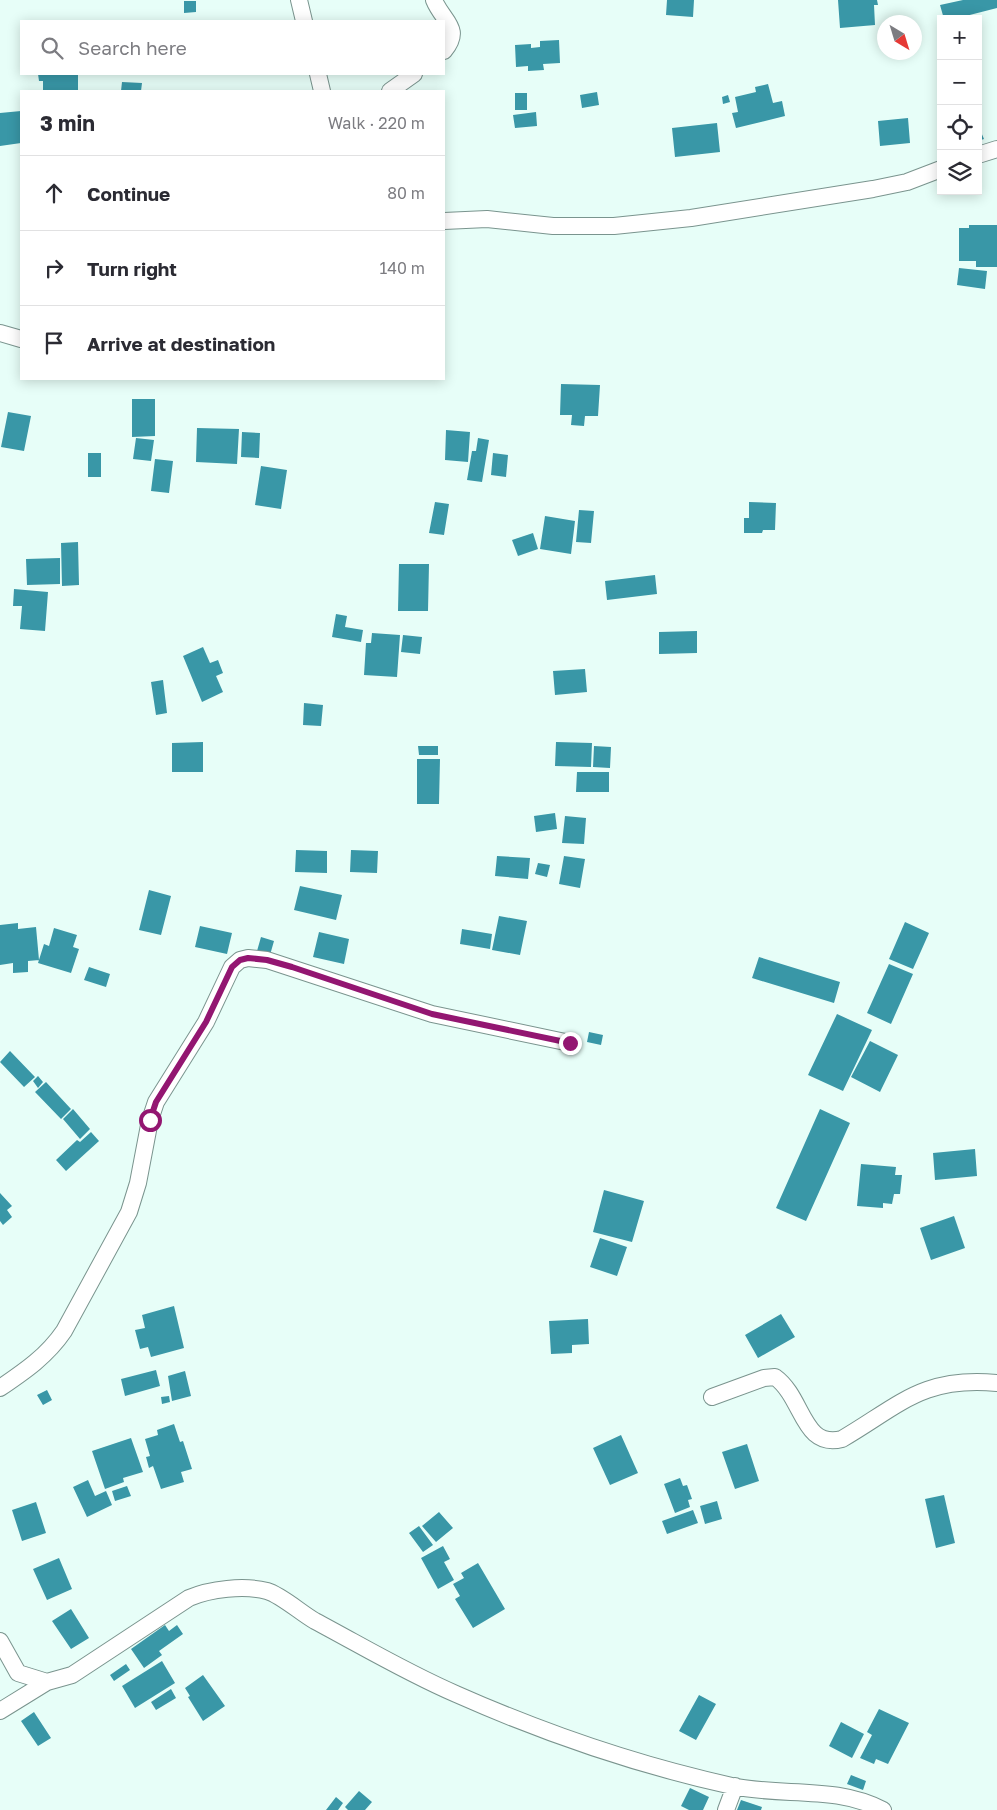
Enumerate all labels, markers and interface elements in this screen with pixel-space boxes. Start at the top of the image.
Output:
north arrow [877,15,922,60]
map controls [937,15,982,195]
button: + [937,15,982,60]
search box [20,20,445,75]
icon: search [38,34,66,62]
text: Search here [78,36,187,59]
button: − [937,60,982,105]
button: locate [937,105,982,150]
text: 3 min [40,110,95,136]
text: Walk · 220 m [328,113,425,133]
button: layers [937,150,982,195]
icon: ahead [40,179,68,207]
text: Continue [87,182,170,205]
text: 80 m [387,183,425,203]
icon: right [40,254,68,282]
text: Turn right [87,257,177,280]
text: 140 m [379,258,425,278]
icon: arrive [40,329,68,357]
text: Arrive at destination [87,332,275,355]
route end [559,1032,582,1055]
route start [139,1109,162,1132]

